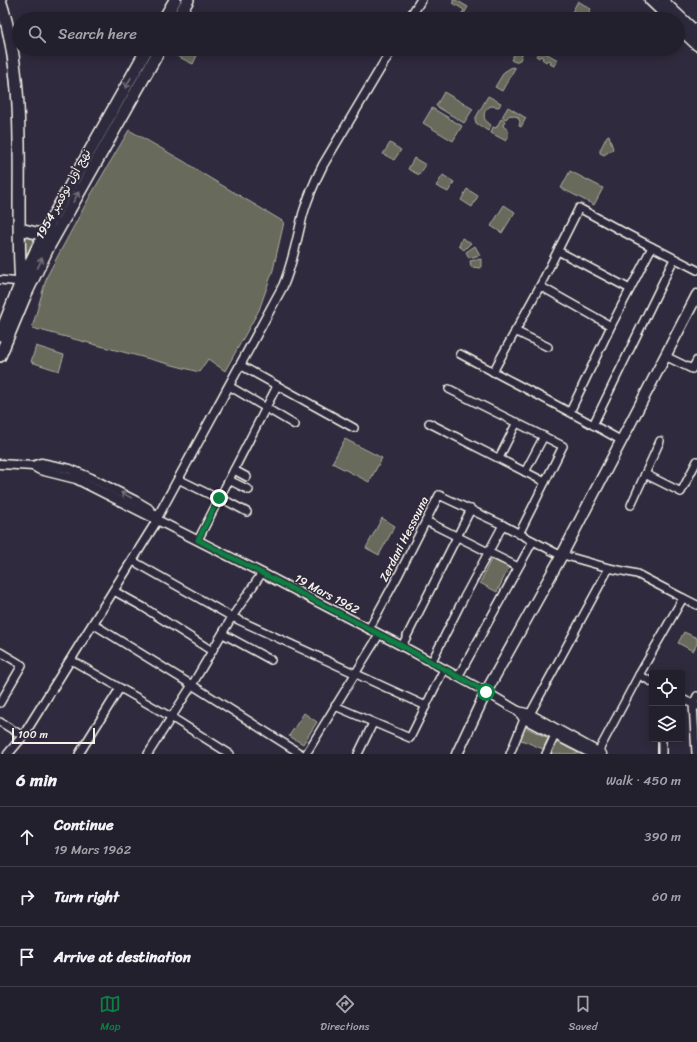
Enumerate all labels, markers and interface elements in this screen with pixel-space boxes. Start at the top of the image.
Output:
search box [12,12,685,56]
text: Search here [58,21,137,47]
icon: search [26,23,48,45]
one-way arrow [124,77,132,89]
street label: نهج أول نوفمبر 1954 [29,145,97,243]
one-way arrow [72,192,80,204]
one-way arrow [37,258,44,270]
route end [210,489,228,507]
one-way arrow [120,491,132,499]
street label: Zerdani Hessouna [373,492,435,586]
street label: 19 Mars 1962 [290,568,364,620]
map controls [649,670,685,742]
button: locate [649,670,685,706]
route start [477,683,495,701]
button: layers [649,706,685,742]
text: 100 m [18,725,48,744]
scale bar [12,726,95,745]
text: 6 min [16,765,57,795]
text: Walk · 450 m [606,769,681,792]
text: Continue [54,812,114,838]
text: 390 m [644,825,681,848]
icon: ahead [16,826,38,848]
text: 19 Mars 1962 [54,838,131,861]
text: Turn right [54,884,119,910]
text: 60 m [652,885,681,908]
icon: right [16,886,38,908]
text: Arrive at destination [54,944,191,970]
icon: arrive [16,946,38,968]
tab: Map [99,993,121,1036]
tab: Directions [320,993,370,1036]
tab: Saved [569,993,598,1036]

